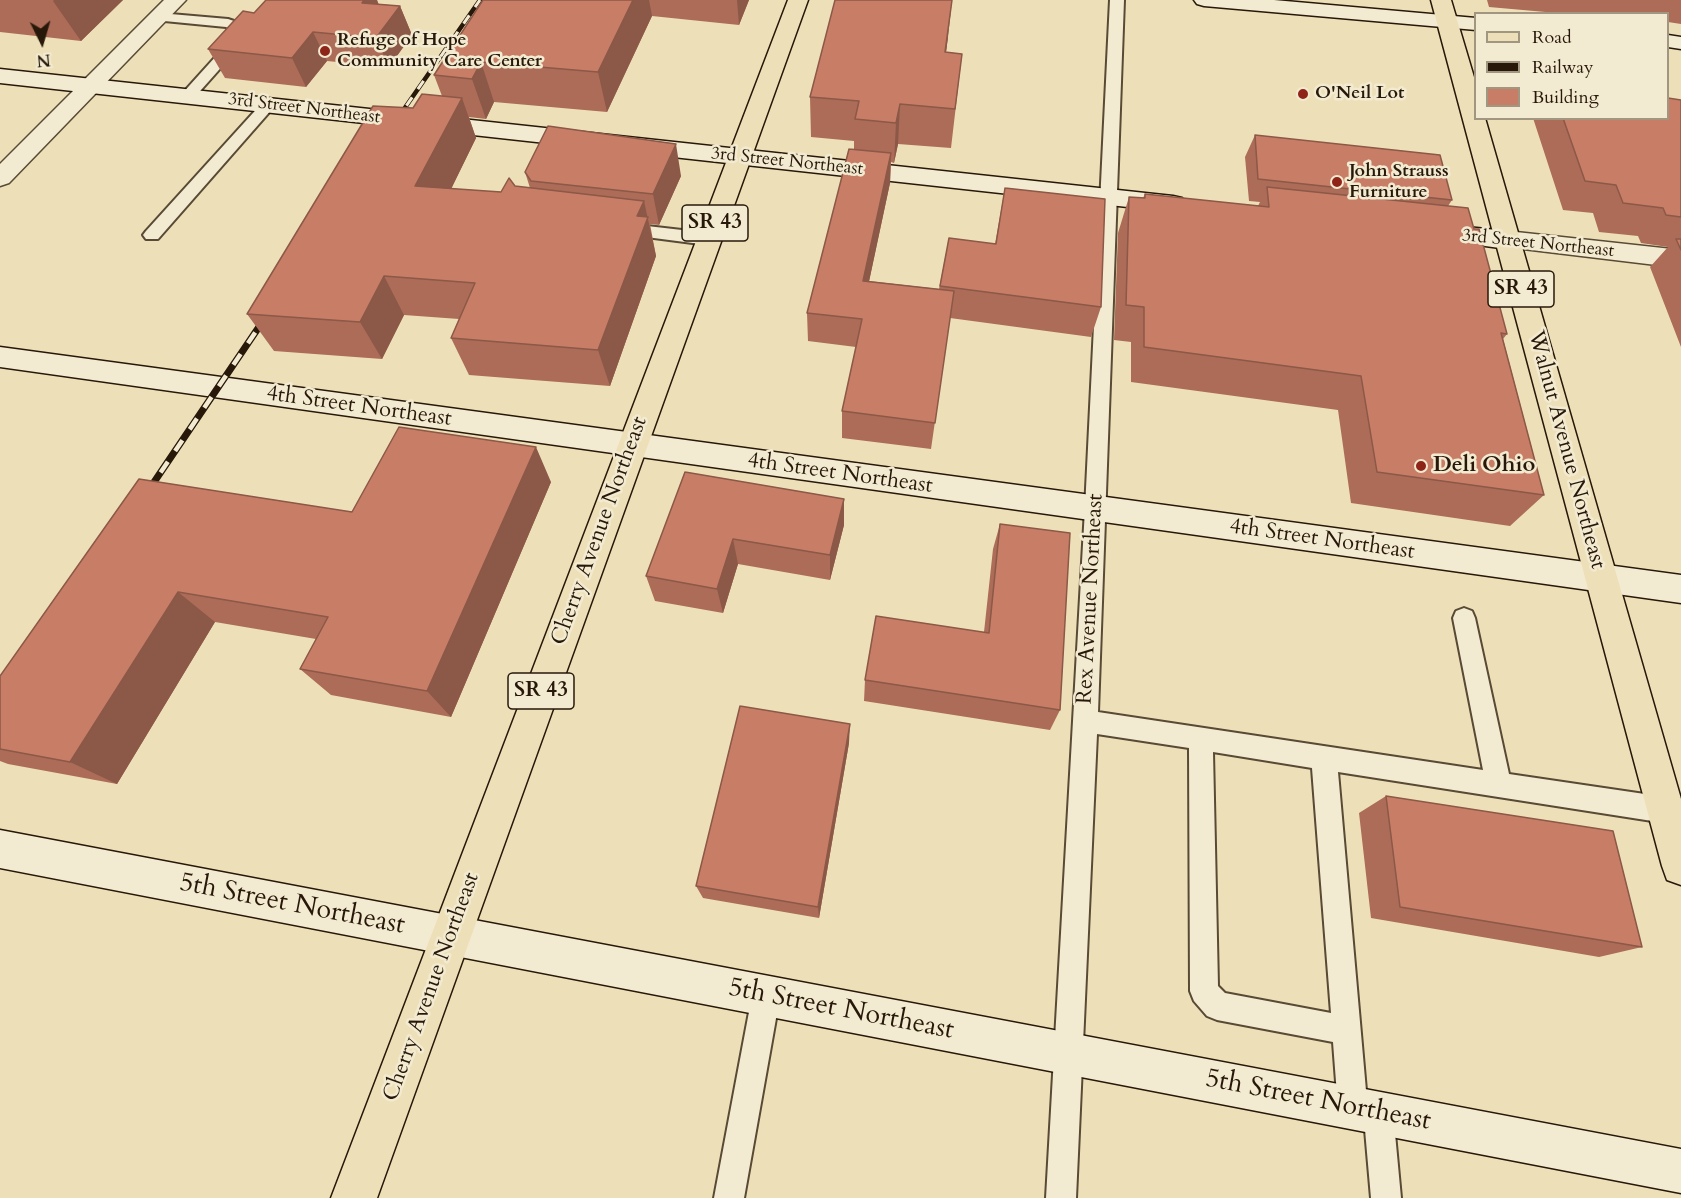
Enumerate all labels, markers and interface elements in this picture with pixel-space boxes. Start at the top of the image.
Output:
north arrow [12,12,72,72]
legend [1474,12,1669,120]
text: Road [1532,25,1572,50]
place label: Refuge of Hope Community Care Center [337,30,542,72]
marker: Refuge of Hope Community Care Center [318,44,332,58]
text: N [36,48,51,71]
text: Railway [1532,55,1594,80]
place label: O'Neil Lot [1315,83,1404,105]
text: Building [1532,85,1599,110]
marker: O'Neil Lot [1296,87,1310,101]
street label: 3rd Street Northeast [227,89,381,129]
street label: 3rd Street Northeast [710,143,864,181]
place label: John Strauss Furniture [1349,161,1449,204]
marker: John Strauss Furniture [1330,175,1344,189]
road number: SR 43 [682,205,748,241]
street label: 3rd Street Northeast [1461,225,1615,263]
road number: SR 43 [1488,271,1554,307]
street label: Walnut Avenue Northeast [1521,328,1611,572]
street label: 4th Street Northeast [265,381,453,433]
street label: Cherry Avenue Northeast [546,413,654,649]
street label: 4th Street Northeast [746,448,934,500]
place label: Deli Ohio [1433,453,1535,479]
marker: Deli Ohio [1414,459,1428,473]
street label: Rex Avenue Northeast [1072,493,1110,705]
street label: 4th Street Northeast [1228,514,1416,566]
road number: SR 43 [508,673,574,709]
street label: 5th Street Northeast [177,867,407,943]
street label: Cherry Avenue Northeast [378,869,486,1105]
street label: 5th Street Northeast [726,972,956,1048]
street label: 5th Street Northeast [1203,1063,1433,1139]

